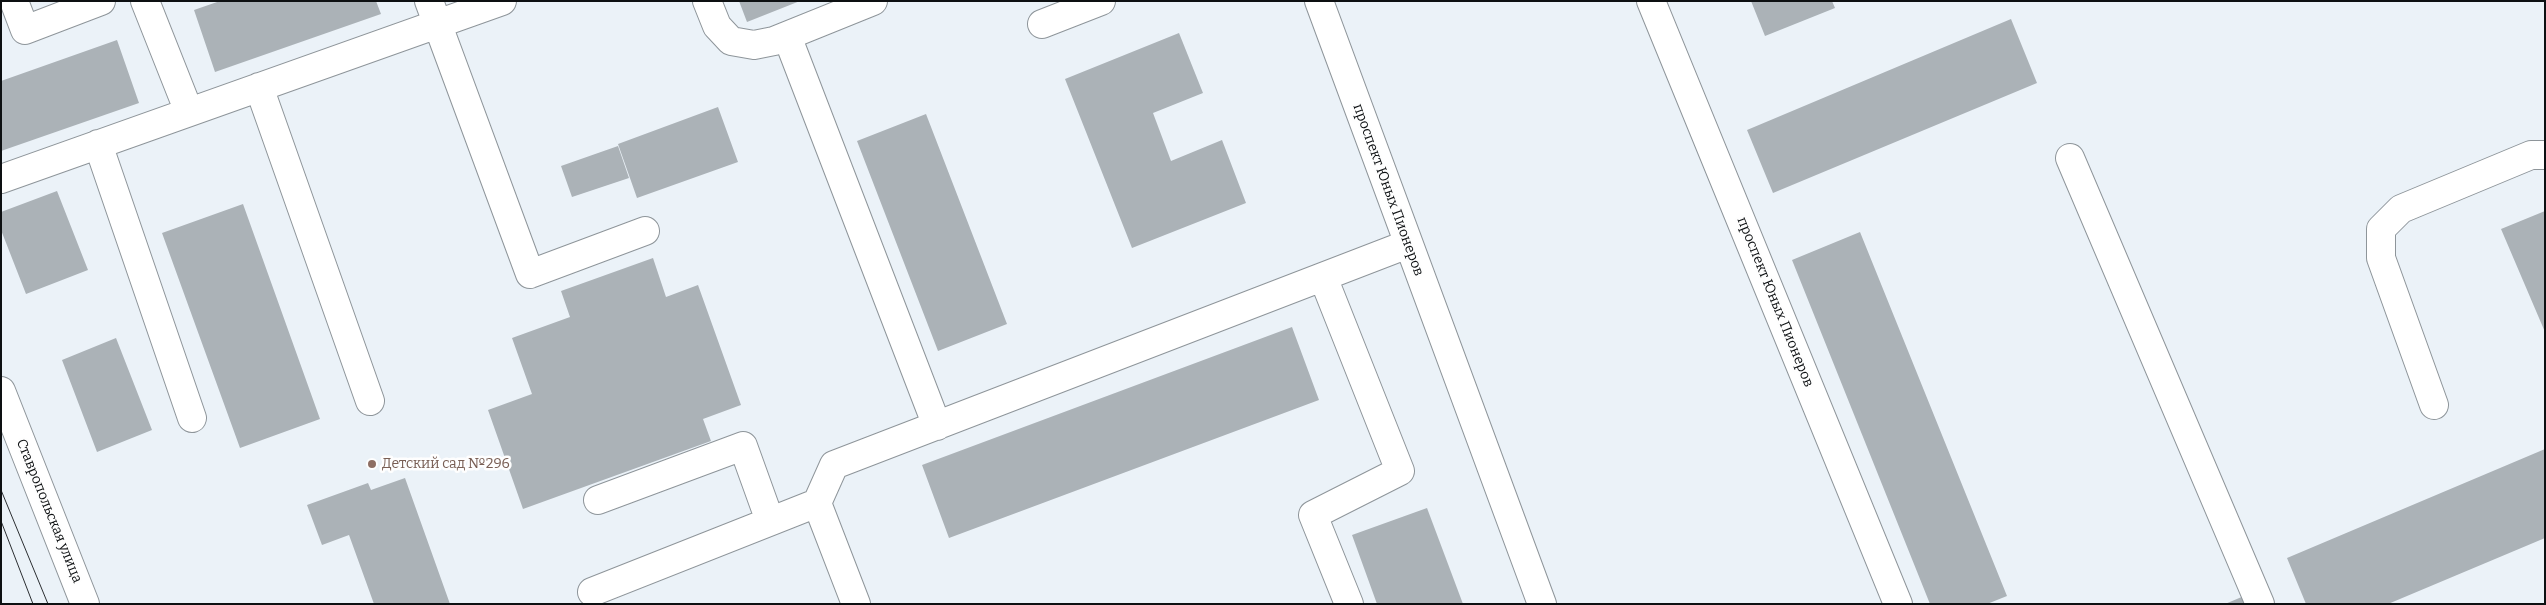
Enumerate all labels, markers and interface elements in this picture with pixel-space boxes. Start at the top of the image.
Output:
street label: проспект Юных Пионеров [1349,102,1427,278]
street label: проспект Юных Пионеров [1733,215,1817,389]
street label: Ставропольская улица [12,437,86,585]
place label: Детский сад №296 [382,456,510,472]
marker: Детский сад №296 [366,458,378,470]

